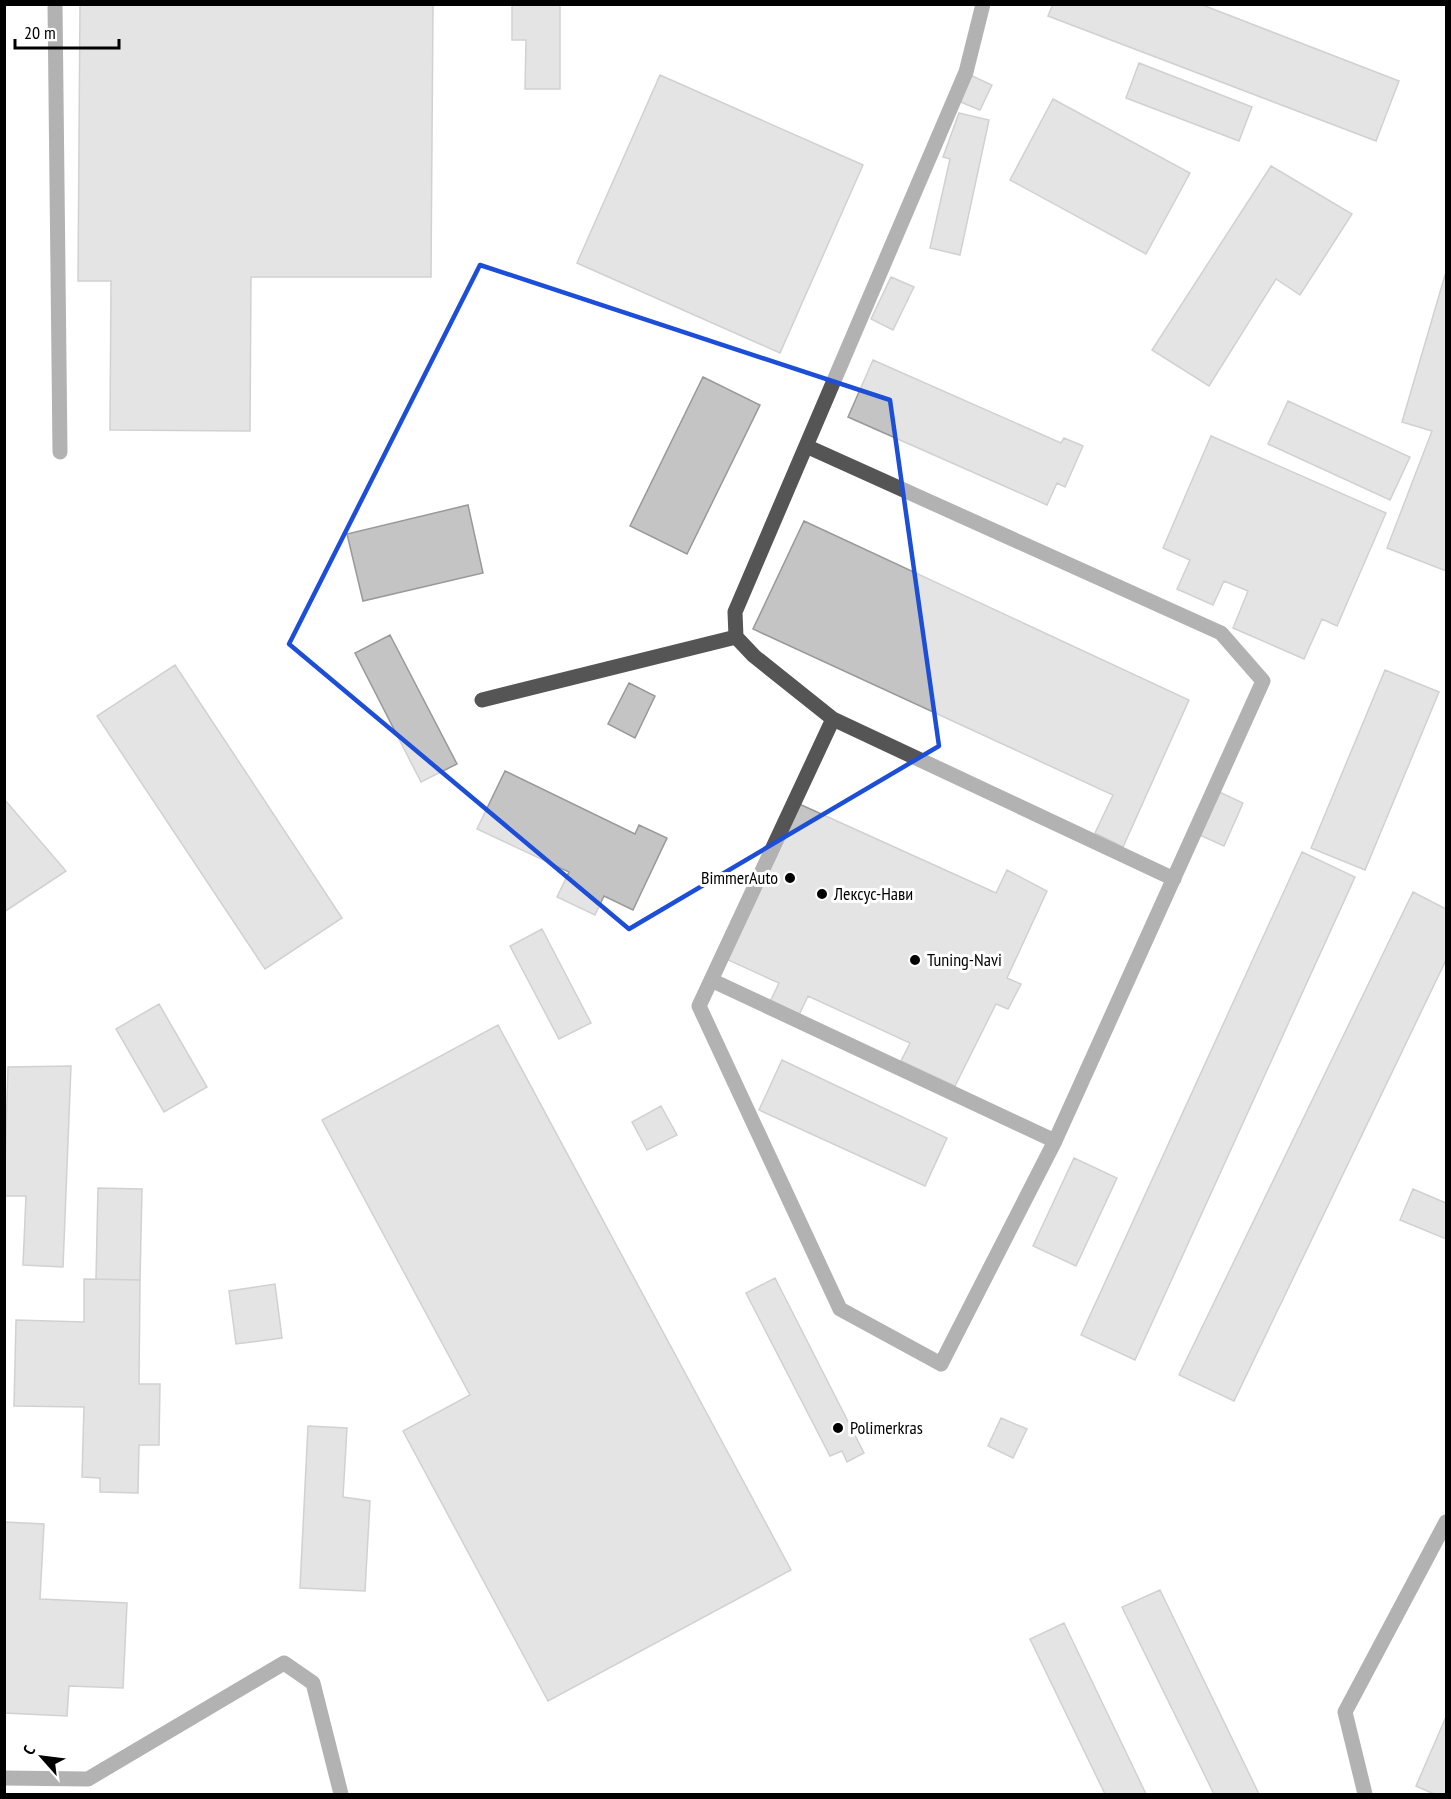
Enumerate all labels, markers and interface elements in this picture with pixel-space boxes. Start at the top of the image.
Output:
scale bar [15,12,118,50]
text: 20 m [24,21,56,44]
place label: BimmerAuto [701,866,778,889]
marker: BimmerAuto [783,871,797,885]
place label: Лексус-Нави [833,882,913,905]
marker: Лексус-Нави [815,887,829,901]
place label: Tuning-Navi [927,948,1002,971]
marker: Tuning-Navi [908,953,922,967]
place label: Polimerkras [850,1416,923,1439]
marker: Polimerkras [831,1421,845,1435]
north arrow [12,1727,72,1787]
text: С [18,1741,40,1758]

